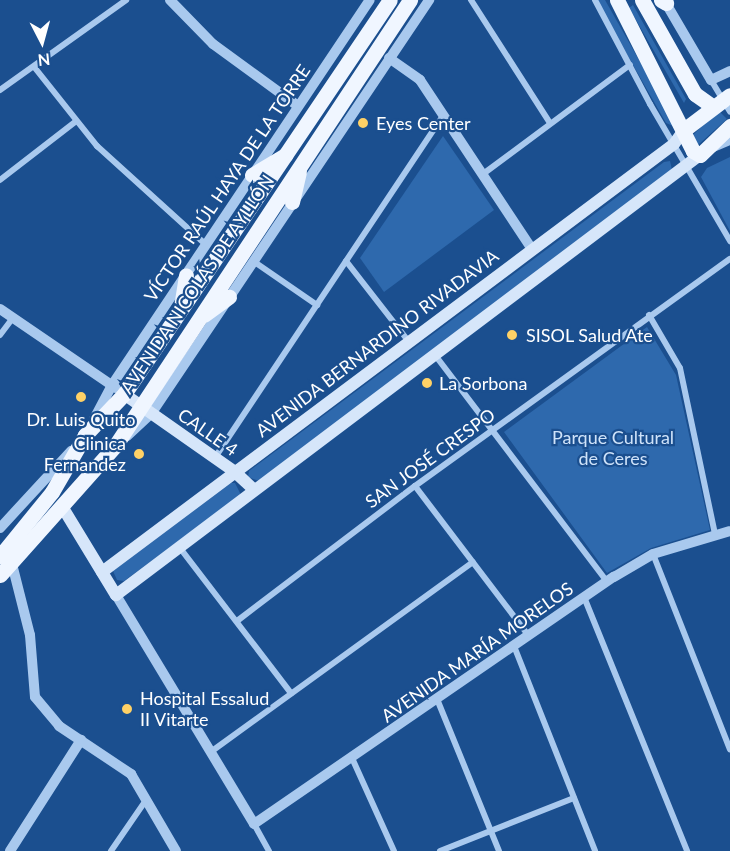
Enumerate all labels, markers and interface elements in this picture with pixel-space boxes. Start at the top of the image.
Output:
north arrow [12,12,72,72]
text: N [37,50,51,70]
street label: VÍCTOR RAÚL HAYA DE LA TORRE [139,59,315,307]
place label: Eyes Center [376,112,471,134]
marker: Eyes Center [354,114,372,132]
street label: AVENIDA NICOLÁS DE AYLLÓN [115,170,279,398]
street label: AVENIDA BERNARDINO RIVADAVIA [251,245,503,441]
place label: SISOL Salud Ate [526,324,654,346]
marker: SISOL Salud Ate [503,326,521,344]
place label: La Sorbona [439,372,528,394]
marker: La Sorbona [420,376,434,390]
marker: Dr. Luis Quito [72,388,90,406]
street label: CALLE 4 [174,404,242,460]
street label: SAN JOSÉ CRESPO [361,404,499,512]
place label: Dr. Luis Quito [27,408,135,430]
park label: Parque Cultural de Ceres [552,427,674,470]
place label: Clinica Fernandez [44,433,126,476]
marker: Clinica Fernandez [130,445,148,463]
street label: AVENIDA MARÍA MORELOS [376,577,578,727]
place label: Hospital Essalud II Vitarte [140,688,269,730]
marker: Hospital Essalud II Vitarte [118,700,136,718]

